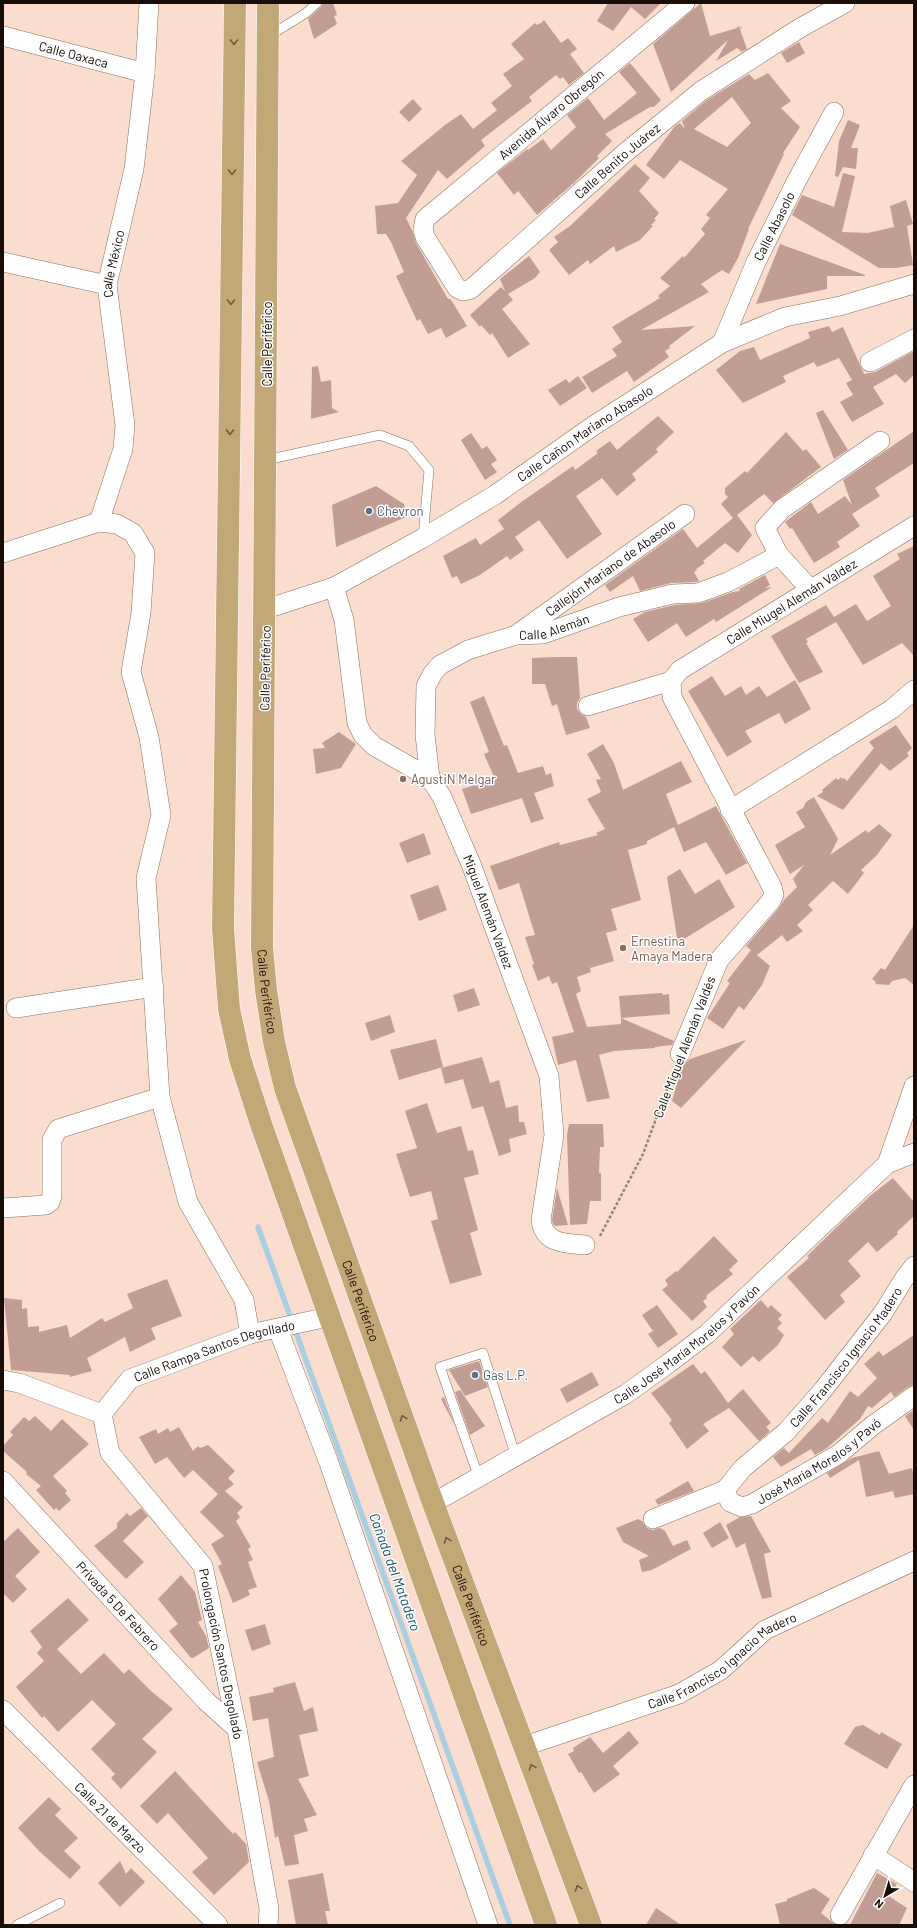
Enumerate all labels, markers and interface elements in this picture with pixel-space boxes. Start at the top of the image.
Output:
street label: Calle Oaxaca [37,38,110,71]
one-way arrow [230,39,238,45]
street label: Avenida Álvaro Obregón [495,65,607,163]
street label: Calle Benito Juárez [571,119,663,202]
one-way arrow [228,169,237,175]
street label: Calle Abasolo [750,189,798,263]
street label: Calle México [99,228,128,299]
one-way arrow [227,299,235,305]
street label: Calle Periférico [259,301,275,387]
street label: Calle Cañon Mariano Abasolo [514,382,656,485]
one-way arrow [225,429,234,435]
place label: Chevron [377,503,424,519]
marker: Chevron [364,506,374,516]
street label: Callejón Mariano de Abasolo [542,515,679,619]
street label: Calle Miugel Alemán Valdez [723,555,860,648]
street label: Calle Alemán [519,610,591,643]
street label: Calle Periférico [256,625,274,711]
place label: AgustiN Melgar [411,771,496,787]
marker: AgustiN Melgar [398,774,408,784]
street label: Miguel Alemán Valdez [460,852,517,971]
place label: Ernestina Amaya Madera [631,933,713,964]
marker: Ernestina Amaya Madera [618,943,628,953]
street label: Calle Periférico [254,949,281,1035]
street label: Calle Miguel Alemán Valdés [650,974,718,1120]
street label: Calle Periférico [339,1258,383,1344]
street label: Calle José María Morelos y Pavón [611,1281,763,1407]
street label: Calle Francisco Ignacio Madero [786,1284,905,1431]
street label: Calle Rampa Santos Degollado [131,1316,296,1385]
place label: Gas L.P. [483,1367,528,1383]
marker: Gas L.P. [470,1370,480,1380]
street label: José María Morelos y Pavó [754,1414,884,1508]
one-way arrow [399,1415,407,1422]
water label: Cañada del Matadero [366,1510,425,1633]
one-way arrow [444,1537,452,1544]
street label: Privada 5 De Febrero [73,1558,164,1654]
street label: Calle Periférico [449,1563,494,1648]
street label: Prolongación Santos Degollado [196,1567,247,1741]
street label: Calle Francisco Ignacio Madero [646,1609,799,1712]
one-way arrow [529,1763,537,1770]
street label: Calle 21 de Marzo [71,1778,149,1856]
north arrow [865,1876,905,1916]
one-way arrow [574,1885,582,1892]
text: N [872,1897,885,1912]

